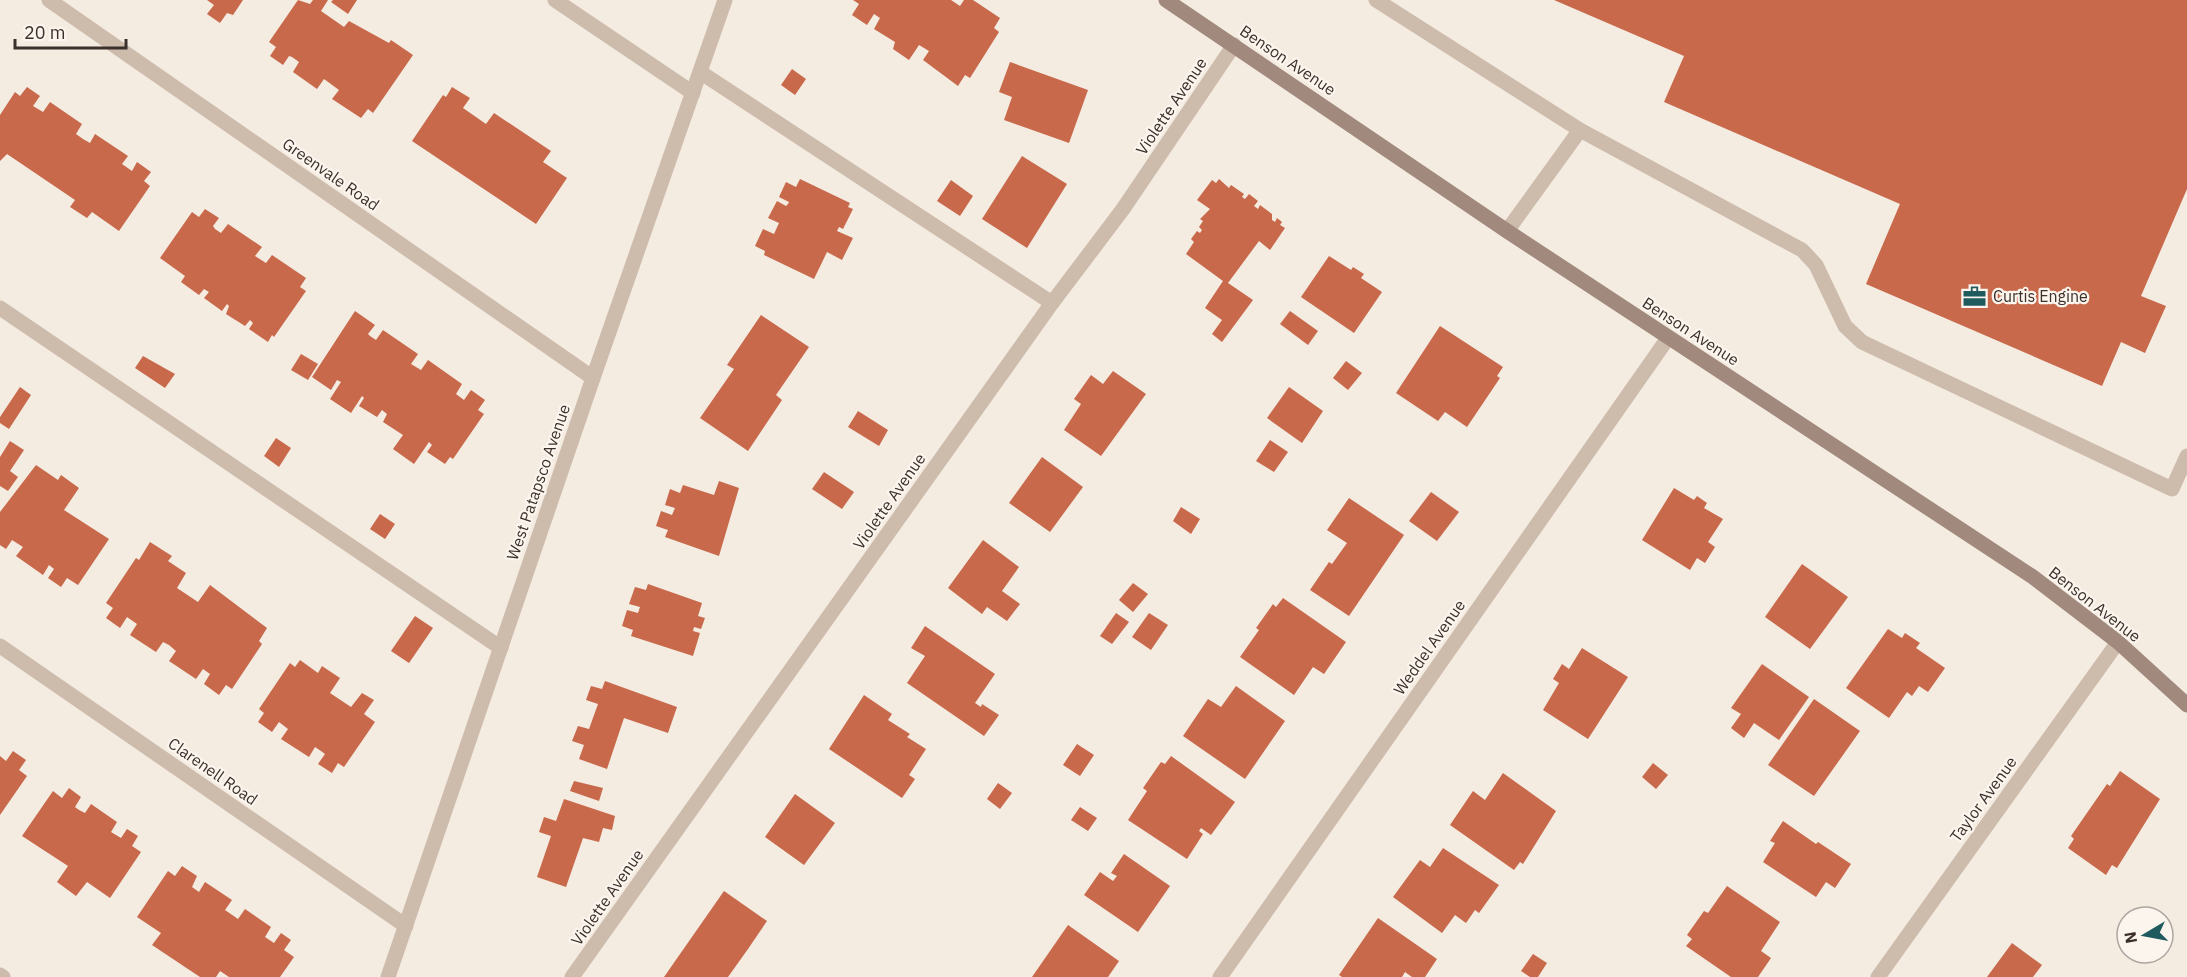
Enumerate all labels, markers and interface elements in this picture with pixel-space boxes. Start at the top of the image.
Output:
scale bar [15,12,126,50]
text: 20 m [24,21,66,44]
street label: Benson Avenue [1236,21,1340,100]
street label: Violette Avenue [1131,53,1211,158]
street label: Greenvale Road [279,133,383,215]
office icon: Curtis Engine [1962,283,1988,309]
place label: Curtis Engine [1993,286,2088,306]
street label: Benson Avenue [1639,292,1743,370]
street label: West Patapsco Avenue [502,401,574,562]
street label: Violette Avenue [848,449,930,553]
street label: Benson Avenue [2045,562,2145,646]
street label: Weddel Avenue [1389,595,1469,698]
street label: Clarenell Road [164,733,262,809]
street label: Taylor Avenue [1945,752,2021,846]
street label: Violette Avenue [566,845,648,949]
north arrow [2115,905,2175,965]
text: N [2119,930,2141,945]

